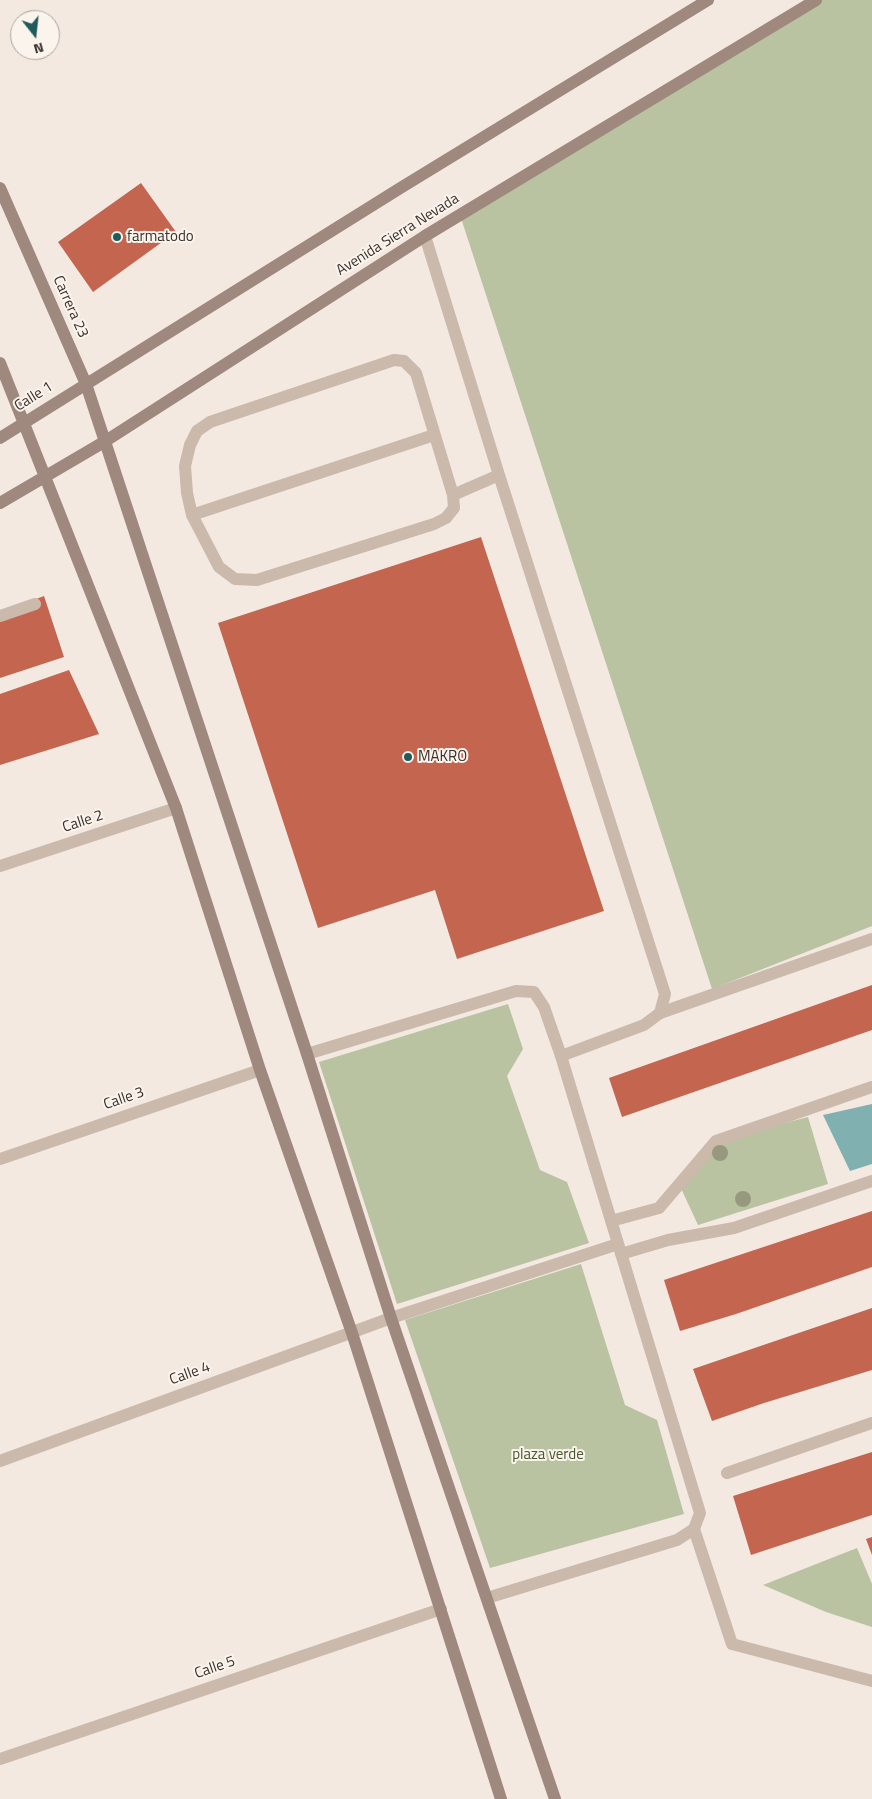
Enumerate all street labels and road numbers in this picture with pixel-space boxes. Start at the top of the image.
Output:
street label: Avenida Sierra Nevada [333,190,463,280]
street label: Carrera 23 [48,273,92,341]
street label: Calle 1 [11,378,57,416]
street label: Calle 2 [60,807,106,837]
street label: Calle 3 [101,1084,147,1114]
street label: Calle 4 [167,1358,213,1390]
street label: Calle 5 [192,1653,238,1683]

